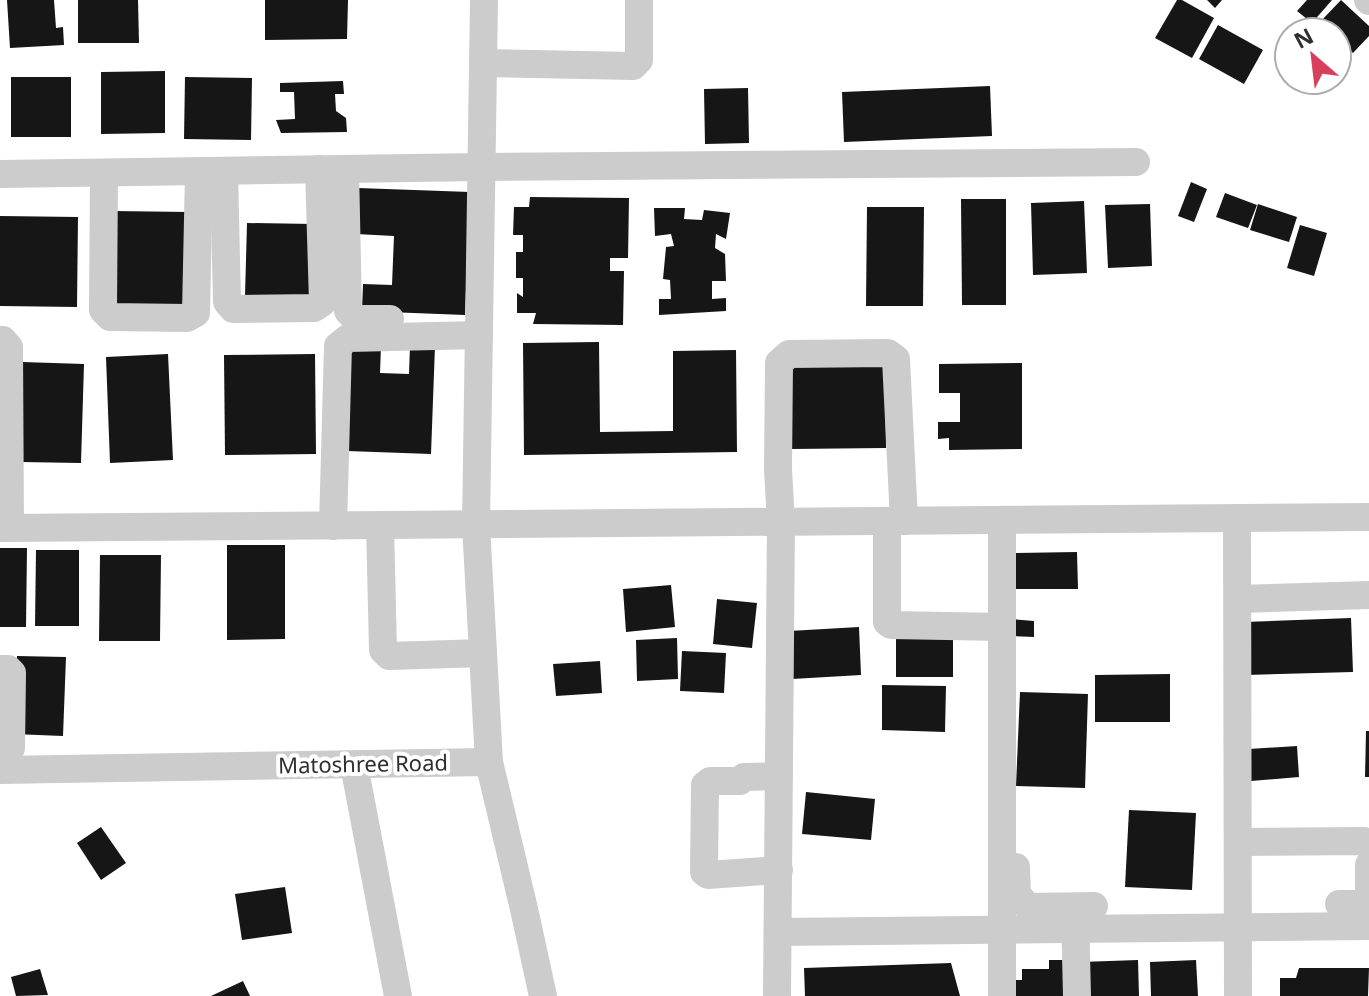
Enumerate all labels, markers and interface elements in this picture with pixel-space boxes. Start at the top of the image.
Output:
north arrow [1273,16,1353,96]
text: N [1288,20,1318,55]
street label: Matoshree Road [278,747,448,779]

